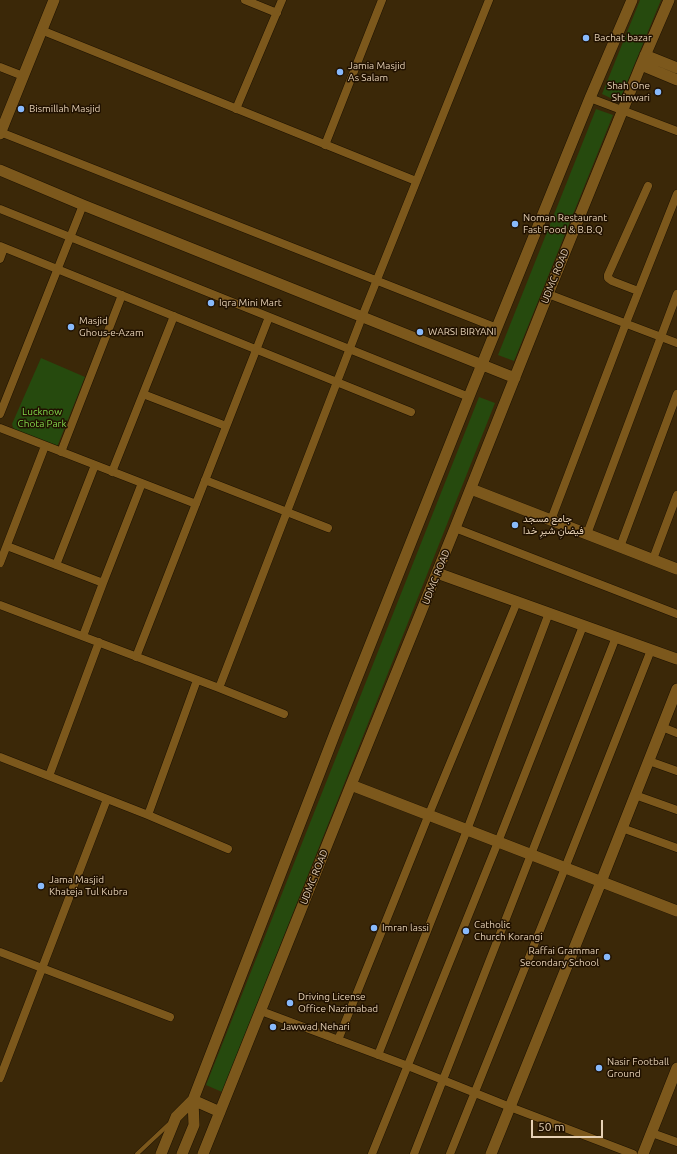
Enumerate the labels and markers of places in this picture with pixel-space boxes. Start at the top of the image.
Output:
place label: Bachat bazar [594,32,652,44]
marker: Bachat bazar [581,33,591,43]
place label: Jamia Masjid As Salam [348,60,405,84]
marker: Jamia Masjid As Salam [335,67,345,77]
place label: Shah One Shinwari [607,80,650,104]
marker: Shah One Shinwari [653,87,663,97]
place label: Bismillah Masjid [29,103,100,115]
marker: Bismillah Masjid [16,104,26,114]
place label: Noman Restaurant Fast Food & B.B.Q [523,212,607,236]
marker: Noman Restaurant Fast Food & B.B.Q [510,219,520,229]
place label: Iqra Mini Mart [219,297,282,309]
marker: Iqra Mini Mart [206,298,216,308]
place label: Masjid Ghous-e-Azam [79,315,144,338]
marker: Masjid Ghous-e-Azam [66,322,76,332]
place label: WARSI BIRYANI [428,326,496,338]
marker: WARSI BIRYANI [415,327,425,337]
place label: جامع مسجد فیضانِ شیرِ خدا [523,513,584,536]
marker: جامع مسجد فیضانِ شیرِ خدا [510,520,520,530]
place label: Jama Masjid Khateja Tul Kubra [49,874,128,898]
marker: Jama Masjid Khateja Tul Kubra [36,881,46,891]
place label: Catholic Church Korangi [474,919,543,942]
place label: Imran lassi [382,922,429,934]
marker: Imran lassi [369,923,379,933]
marker: Catholic Church Korangi [461,926,471,936]
place label: Raffai Grammar Secondary School [520,945,599,968]
marker: Raffai Grammar Secondary School [602,952,612,962]
place label: Driving License Office Nazimabad [298,991,378,1014]
marker: Driving License Office Nazimabad [285,998,295,1008]
place label: Jawwad Nehari [281,1021,350,1033]
marker: Jawwad Nehari [268,1022,278,1032]
place label: Nasir Football Ground [607,1056,669,1080]
marker: Nasir Football Ground [594,1063,604,1073]

